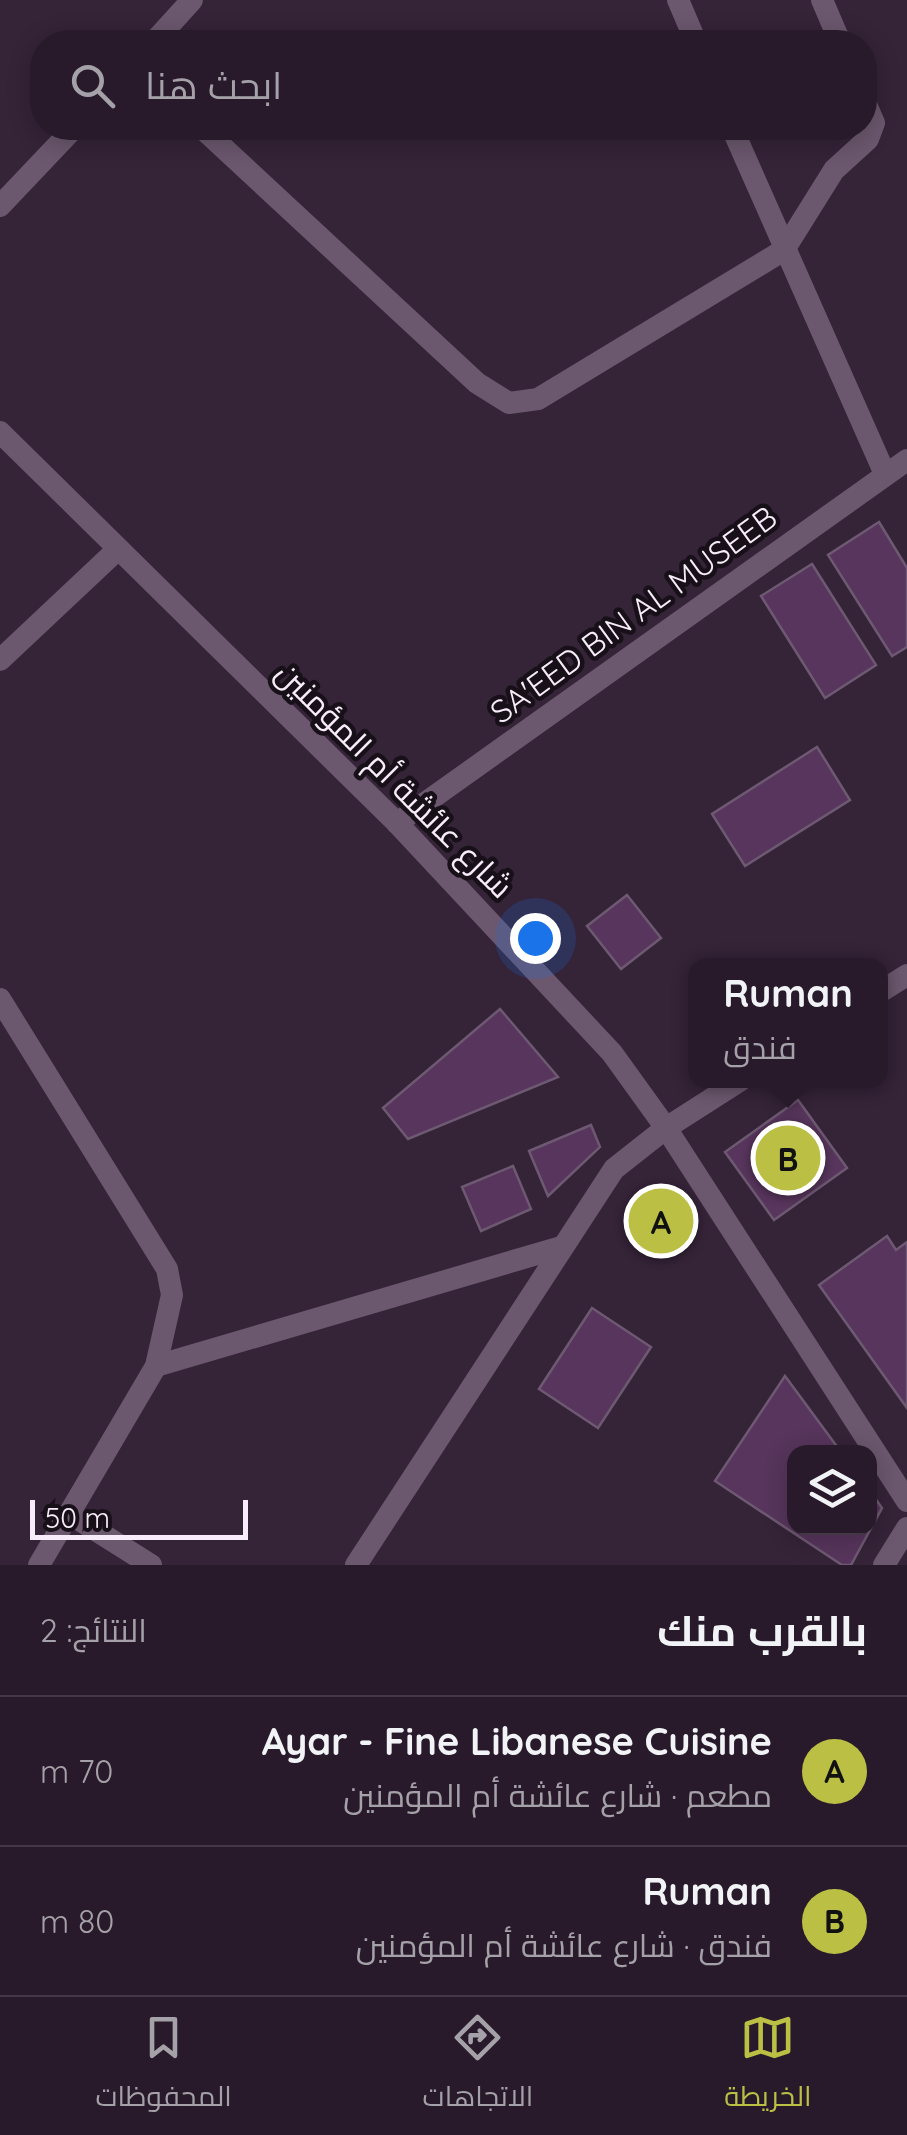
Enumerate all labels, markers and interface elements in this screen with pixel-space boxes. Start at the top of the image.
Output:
search box [30,30,877,140]
icon: search [65,58,120,113]
text: ابحث هنا [145,61,282,109]
street label: SA'EED BIN AL MUSEEB [482,497,784,731]
street label: شارع عائشة أم المؤمنين [266,652,522,908]
your location [510,913,561,964]
popup [688,958,888,1088]
text: Ruman [723,969,853,1017]
text: فندق [723,1027,797,1067]
pin: B [756,1120,820,1196]
pin: A [628,1184,694,1258]
map controls [787,1445,877,1535]
button: layers [787,1445,877,1535]
scale bar [30,1495,248,1540]
text: 50 m [45,1500,110,1535]
text: بالقرب منك [657,1604,867,1657]
text: النتائج: 2 [40,1610,147,1650]
text: Ayar - Fine Libanese Cuisine [262,1717,772,1765]
text: 70 m [40,1751,113,1791]
text: A [824,1751,845,1791]
text: مطعم · شارع عائشة أم المؤمنين [343,1775,772,1815]
text: Ruman [642,1867,772,1915]
text: 80 m [40,1901,114,1941]
text: B [824,1901,845,1941]
text: فندق · شارع عائشة أم المؤمنين [356,1925,772,1965]
tab: المحفوظات [95,2010,232,2122]
tab: الاتجاهات [423,2010,533,2122]
tab: الخريطة [724,2010,812,2122]

